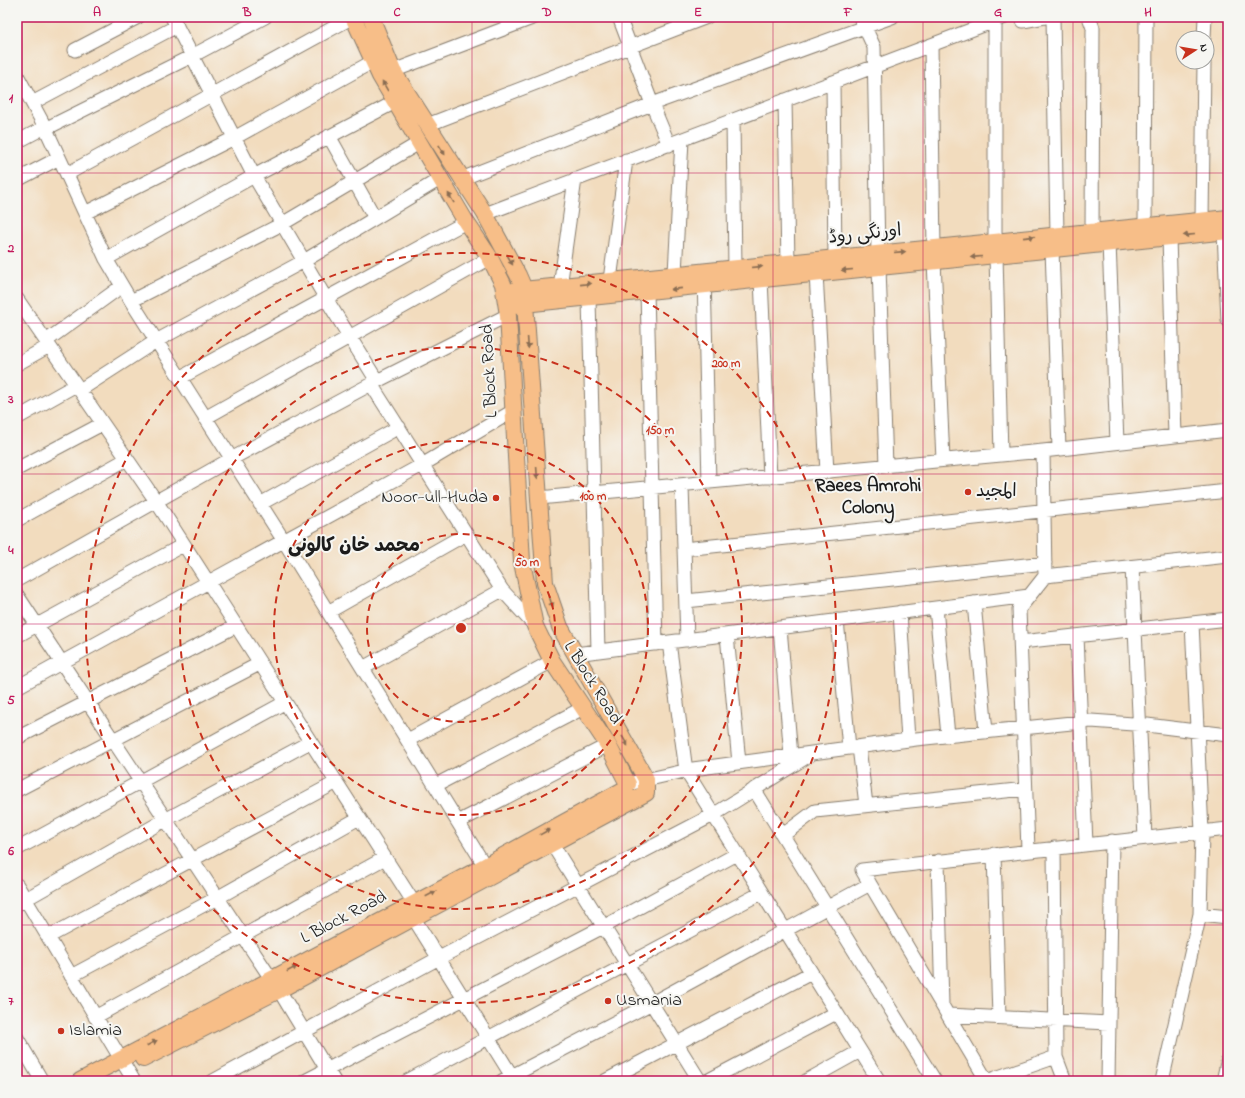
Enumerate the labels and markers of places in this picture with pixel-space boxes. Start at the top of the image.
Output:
place label: المجید [976,479,1017,505]
place label: Noor-ull-Huda [381,485,488,511]
marker: المجید [963,487,973,497]
marker: Noor-ull-Huda [491,493,501,503]
centre of rings [454,621,468,635]
place label: Usmania [616,988,682,1014]
marker: Usmania [603,996,613,1006]
place label: Islamia [69,1018,122,1044]
marker: Islamia [56,1026,66,1036]

